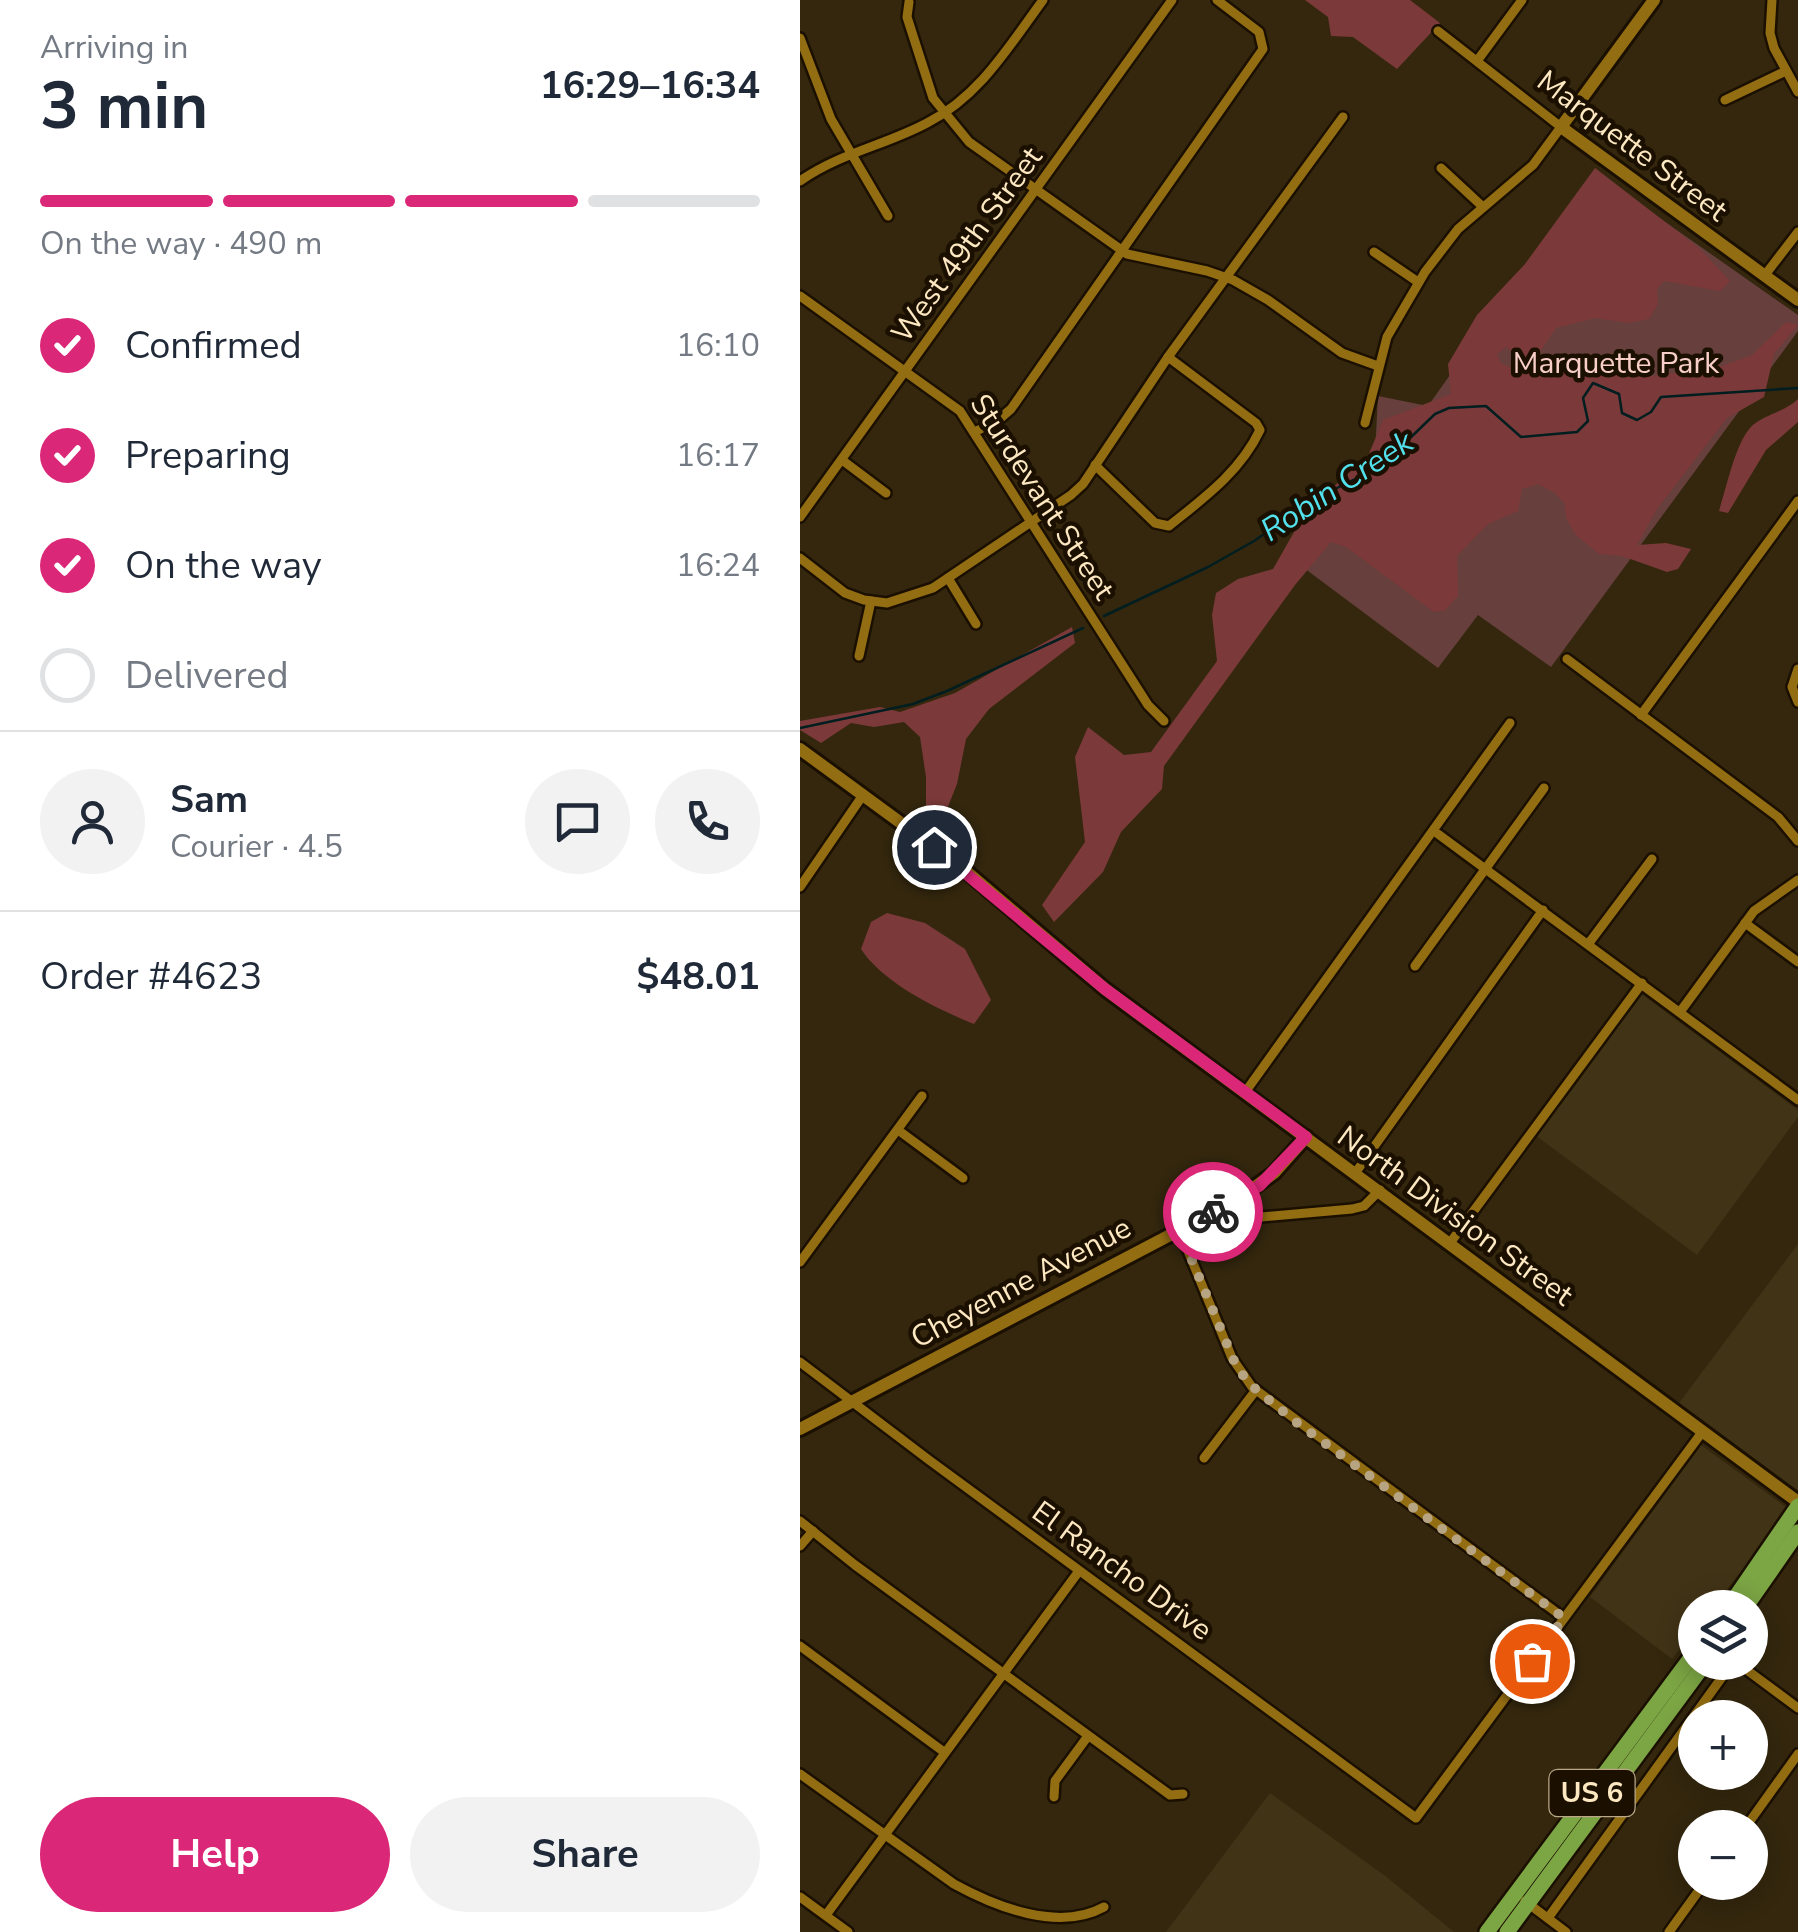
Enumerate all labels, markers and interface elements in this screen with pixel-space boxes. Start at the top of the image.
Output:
text: Arriving in [40,26,188,69]
text: 16:29–16:34 [540,60,760,111]
street label: Marquette Street [1528,61,1736,231]
text: 3 min [40,62,208,151]
street label: West 49th Street [882,138,1052,351]
text: On the way · 490 m [40,222,322,265]
icon: check [40,318,95,373]
text: Confirmed [125,320,302,371]
text: 16:10 [676,324,760,367]
park label: Marquette Park [1513,343,1720,384]
street label: Sturdevant Street [960,386,1124,608]
water label: Robin Creek [1252,420,1423,551]
icon: check [40,428,95,483]
text: Preparing [125,430,291,481]
text: 16:17 [676,434,760,477]
icon: check [40,538,95,593]
text: On the way [125,540,321,591]
text: 16:24 [676,544,760,587]
text: Delivered [125,650,289,701]
button: person [40,769,145,874]
button: chat [525,769,630,874]
button: phone [655,769,760,874]
text: Sam [170,774,248,825]
pin [892,805,977,890]
icon: home [907,820,962,875]
text: Courier · 4.5 [170,825,343,868]
text: Order #4623 [40,951,262,1002]
text: $48.01 [637,951,760,1002]
street label: North Division Street [1329,1117,1582,1316]
courier [1163,1162,1263,1262]
icon: bike [1186,1185,1241,1240]
street label: Cheyenne Avenue [904,1208,1138,1358]
street label: El Rancho Drive [1024,1492,1220,1650]
map controls [1678,1590,1768,1900]
button: layers [1678,1590,1768,1680]
pin [1490,1619,1575,1704]
icon: bag [1505,1634,1560,1689]
button: + [1678,1700,1768,1790]
road number: US 6 [1550,1770,1634,1816]
button: Help [40,1797,390,1912]
button: Share [410,1797,760,1912]
button: − [1678,1810,1768,1900]

